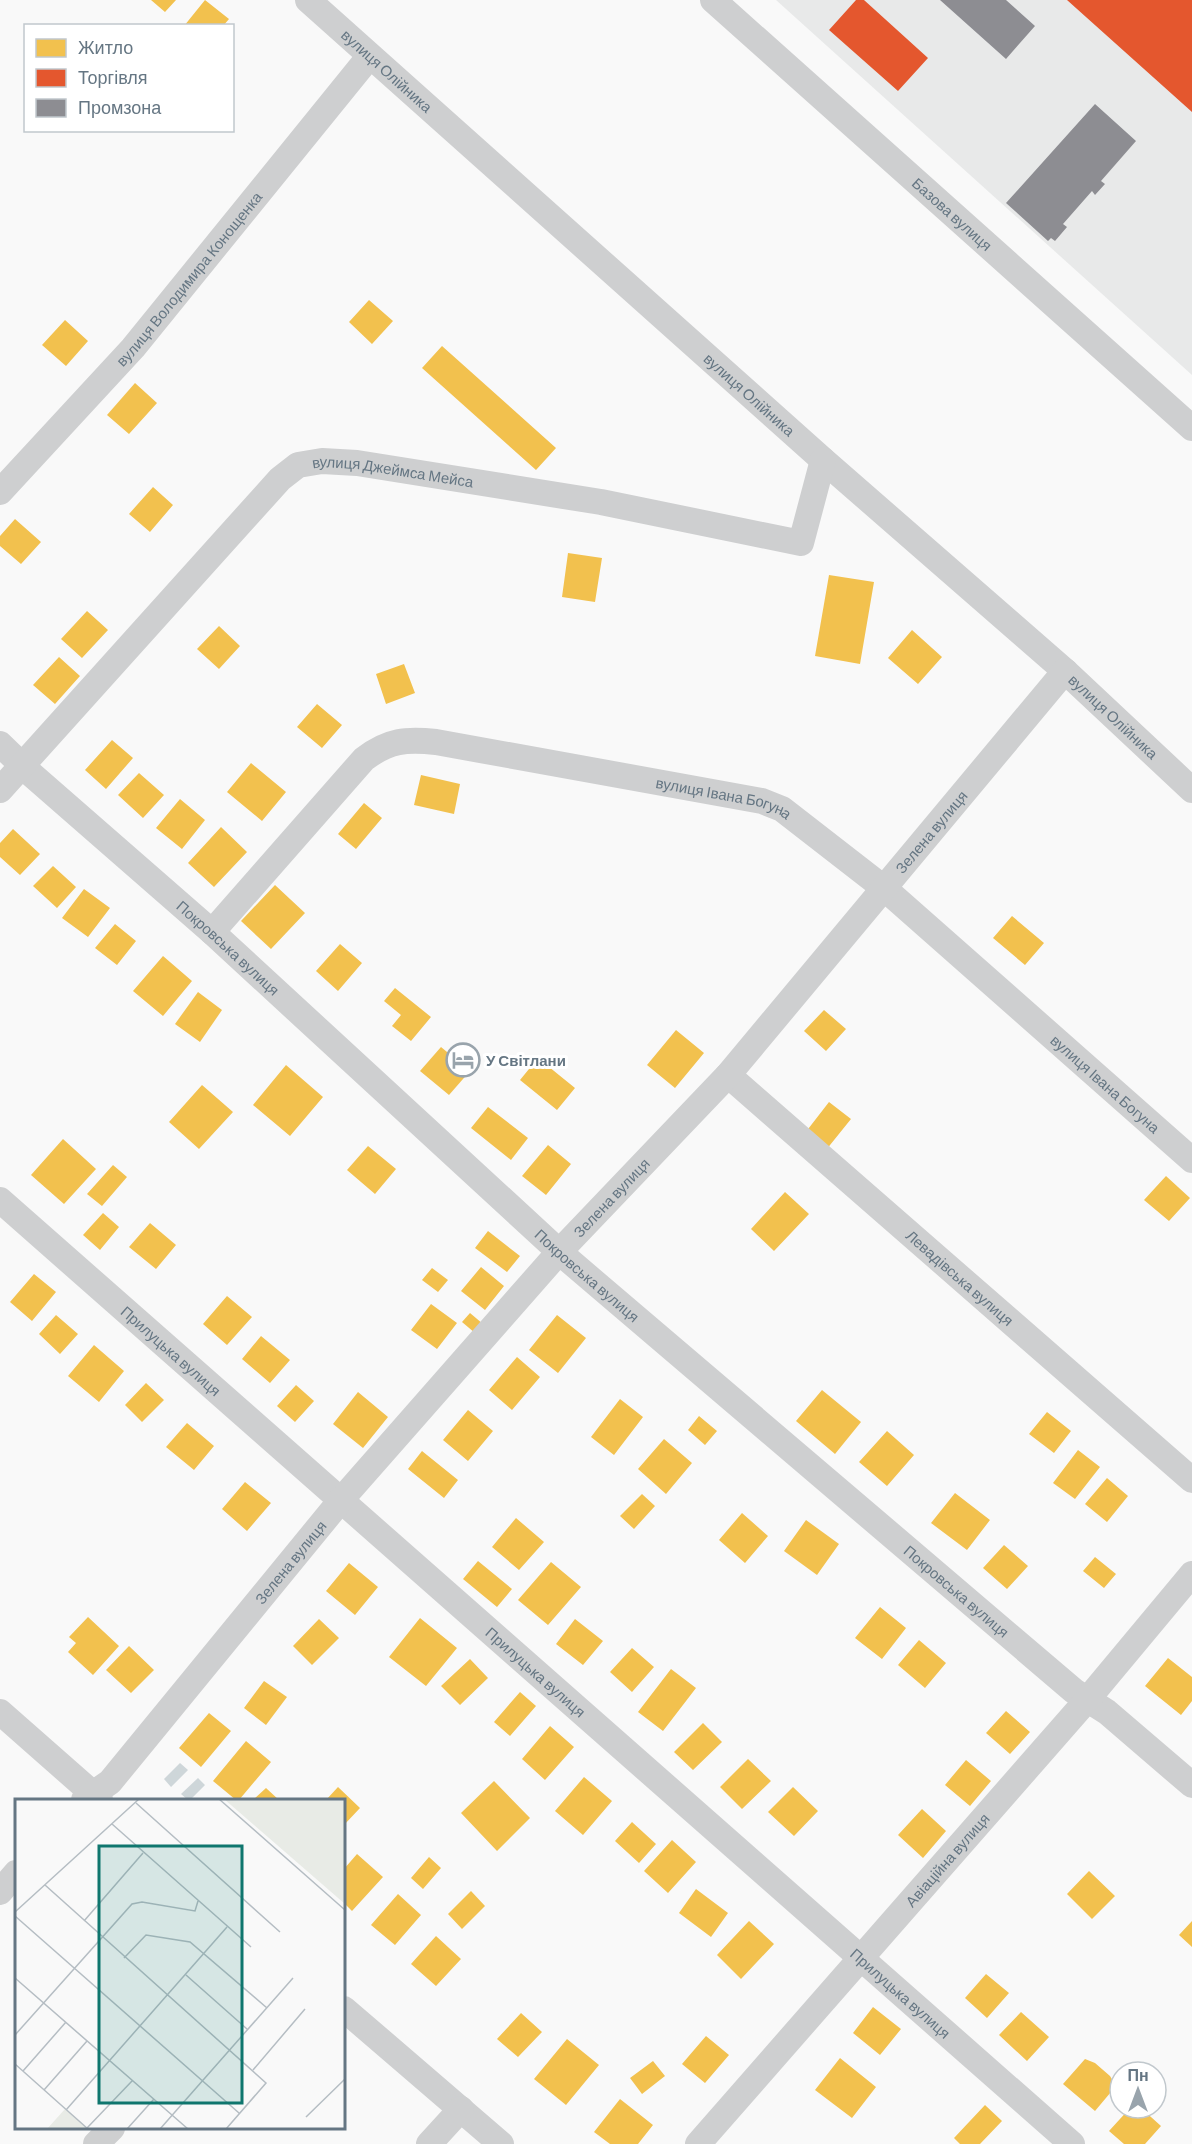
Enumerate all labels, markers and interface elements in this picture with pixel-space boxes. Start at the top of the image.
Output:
legend [24,24,234,132]
street label: вулиця Олійника [338,25,437,116]
text: Житло [78,36,133,58]
text: Торгівля [78,66,148,88]
text: Промзона [78,96,162,118]
street label: Базова вулиця [909,174,996,254]
street label: вулиця Володимира Конощенка [112,187,266,370]
street label: вулиця Олійника [700,349,799,440]
street label: вулиця Джеймса Мейса [311,452,475,491]
street label: вулиця Олійника [1065,670,1162,763]
street label: вулиця Івана Богуна [654,773,796,823]
street label: Зелена вулиця [891,787,971,877]
street label: Покровська вулиця [173,897,283,999]
street label: вулиця Івана Богуна [1047,1031,1164,1137]
hotel icon: У Світлани [445,1042,481,1078]
place label: У Світлани [486,1051,566,1069]
street label: Зелена вулиця [569,1154,653,1241]
street label: Покровська вулиця [531,1225,643,1325]
street label: Левадівська вулиця [903,1226,1017,1329]
street label: Прилуцька вулиця [117,1302,225,1399]
street label: Зелена вулиця [251,1517,330,1607]
street label: Покровська вулиця [900,1541,1013,1641]
street label: Прилуцька вулиця [482,1623,590,1721]
inset map [15,1799,345,2129]
street label: Авіаційна вулиця [901,1809,993,1910]
street label: Прилуцька вулиця [847,1944,954,2042]
north arrow [1108,2060,1168,2120]
text: Пн [1127,2065,1149,2084]

